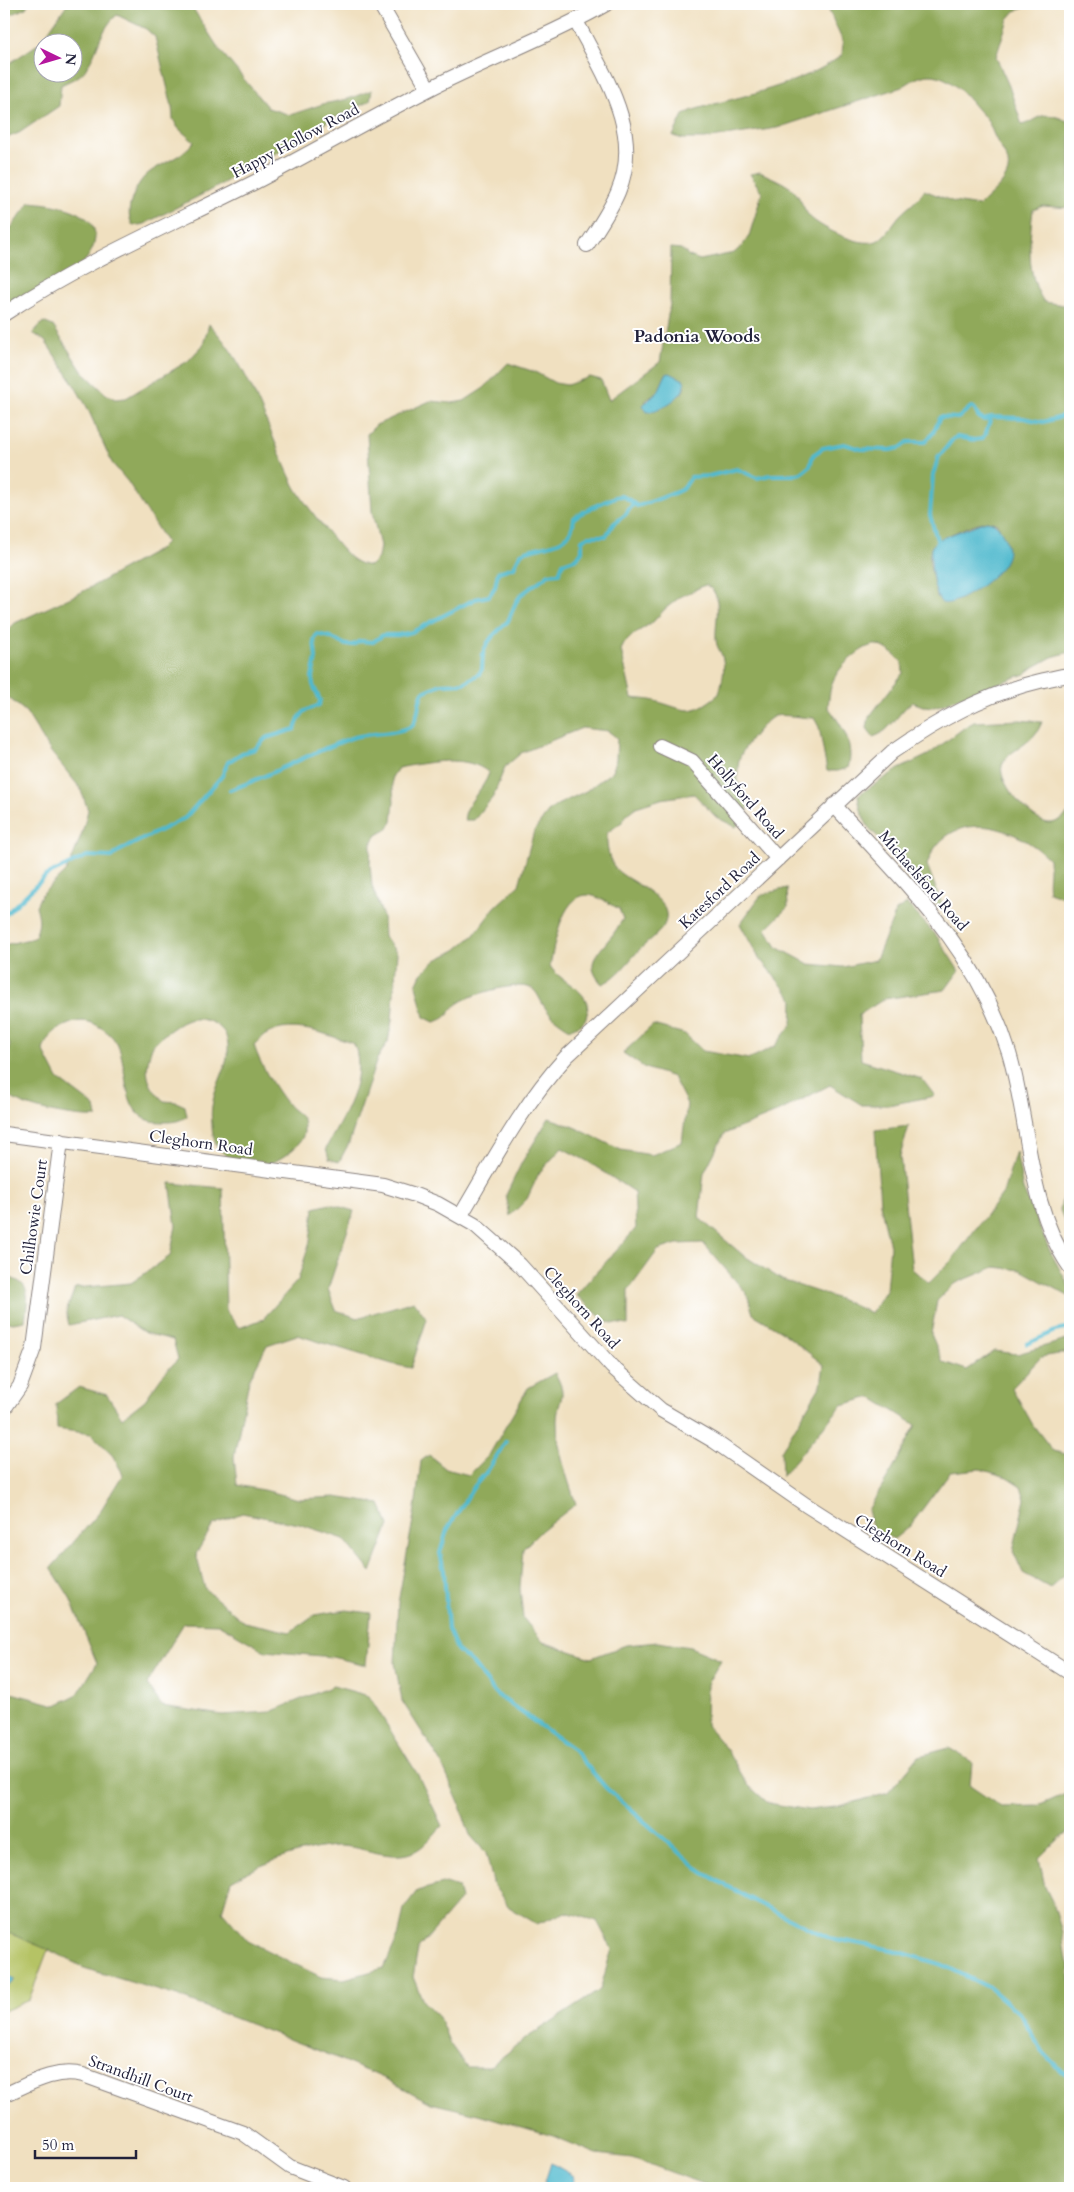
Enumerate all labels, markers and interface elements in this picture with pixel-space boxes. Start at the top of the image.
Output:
north arrow [32,32,82,82]
text: N [60,52,80,66]
street label: Happy Hollow Road [228,98,363,184]
district label: Padonia Woods [634,324,760,349]
street label: Hollyford Road [702,749,789,844]
street label: Michaelsford Road [873,826,973,936]
street label: Katesford Road [674,847,766,934]
street label: Cleghorn Road [148,1125,255,1161]
street label: Chilhowie Court [15,1158,53,1276]
street label: Cleghorn Road [538,1262,625,1354]
street label: Cleghorn Road [850,1509,951,1583]
street label: Strandhill Court [85,2050,196,2108]
scale bar [35,2127,136,2159]
text: 50 m [42,2135,74,2155]

